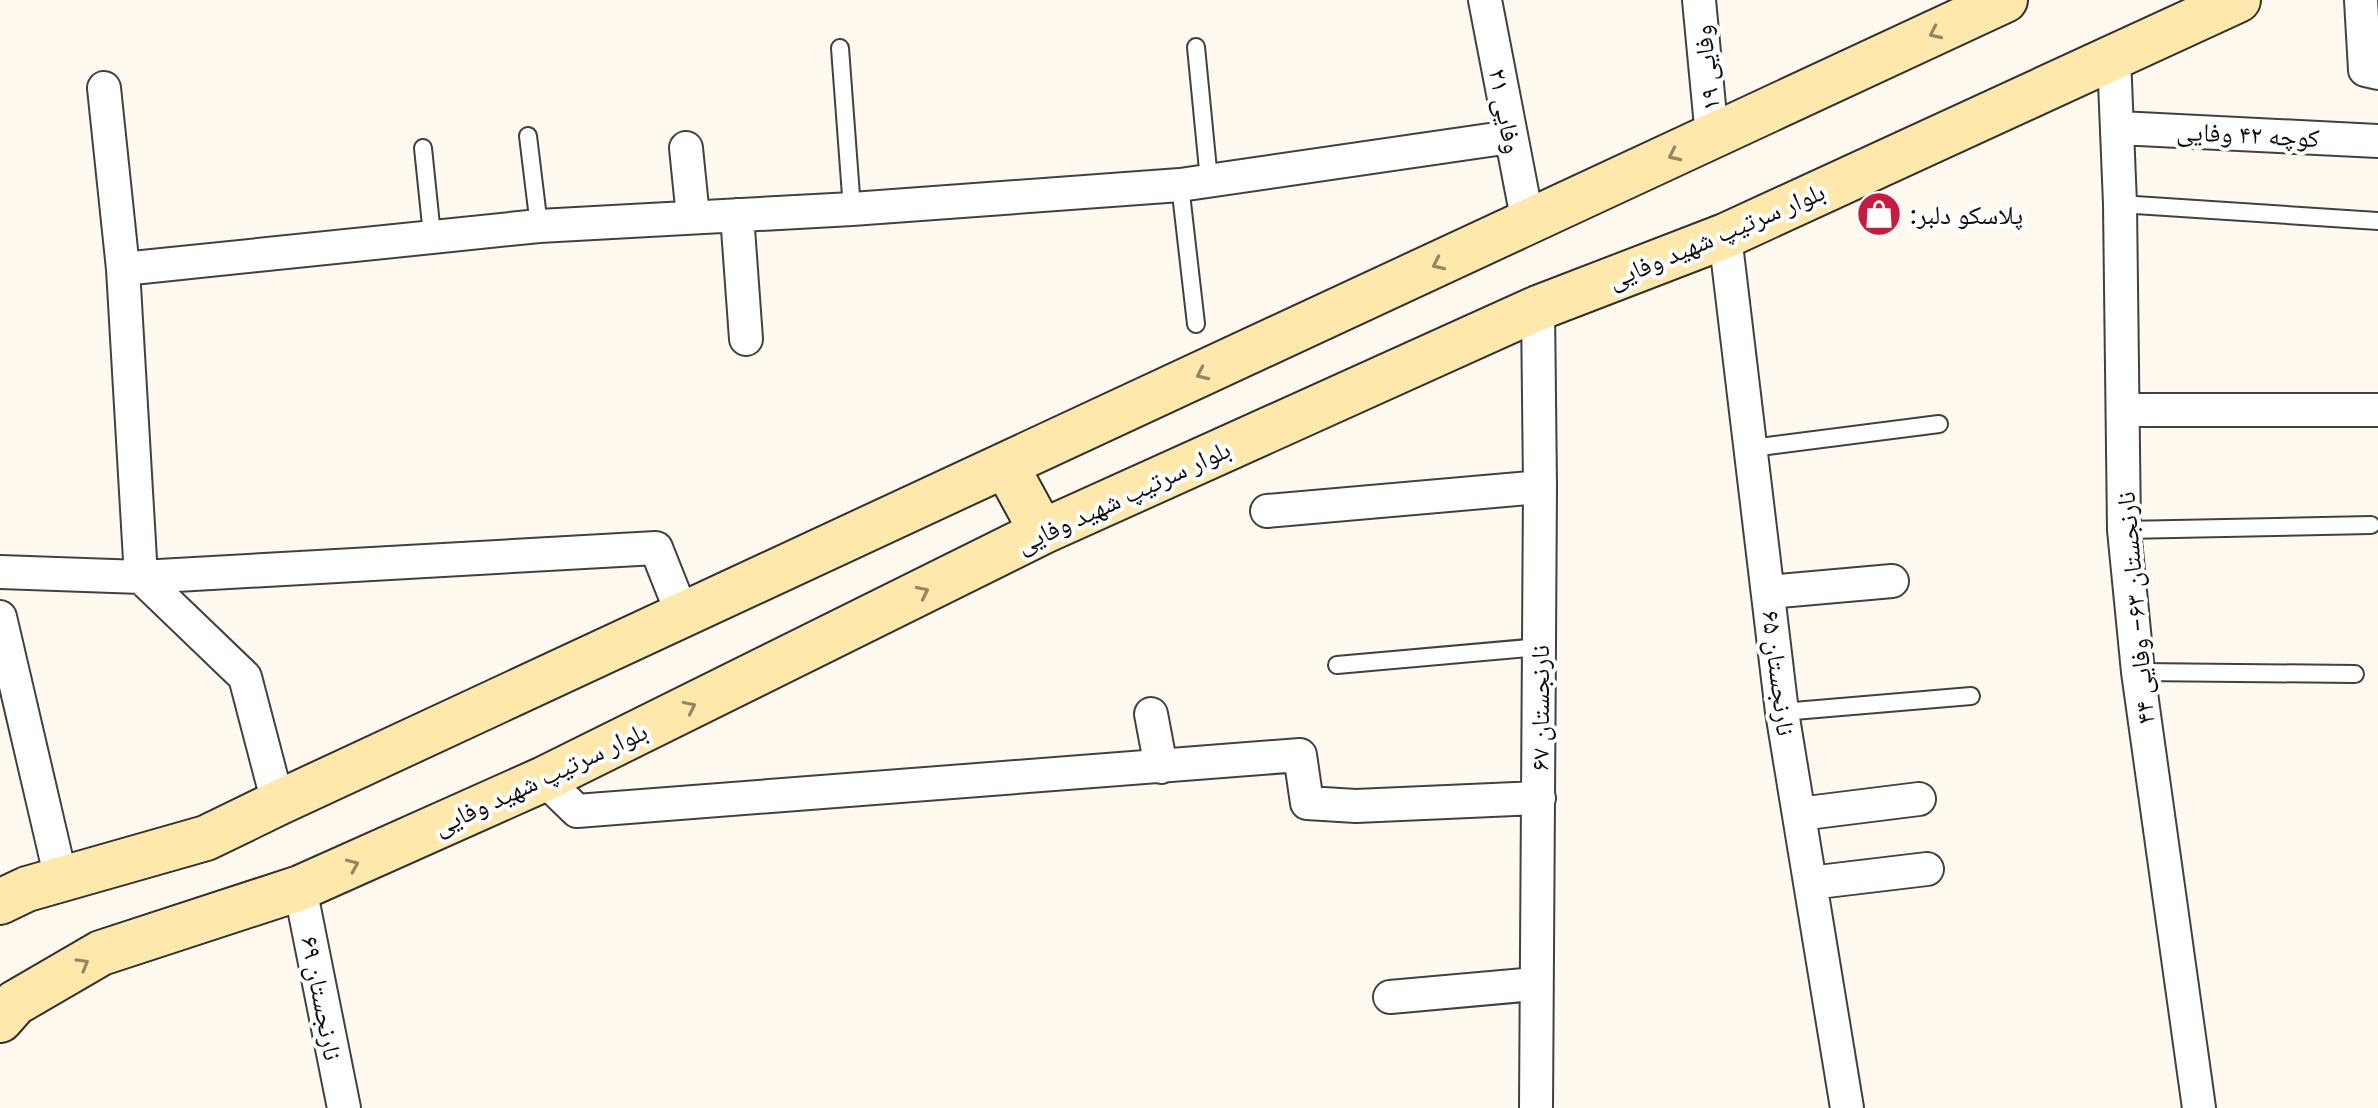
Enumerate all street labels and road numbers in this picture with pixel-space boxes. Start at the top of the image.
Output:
street label: وفایی ۱۹ [1685,24,1727,112]
street label: وفایی ۲۱ [1482,66,1530,156]
street label: کوچه ۴۲ وفایی [2176,114,2321,154]
street label: بلوار سرتیپ شهید وفایی [1602,174,1830,296]
street label: بلوار سرتیپ شهید وفایی [1011,432,1236,560]
street label: نارنجستان ۶۳- وفایی ۴۴ [2108,490,2162,726]
street label: نارنجستان ۶۵ [1755,608,1803,738]
street label: نارنجستان ۶۷ [1523,645,1556,771]
street label: بلوار سرتیپ شهید وفایی [428,714,653,842]
street label: نارنجستان ۶۹ [294,933,350,1063]

